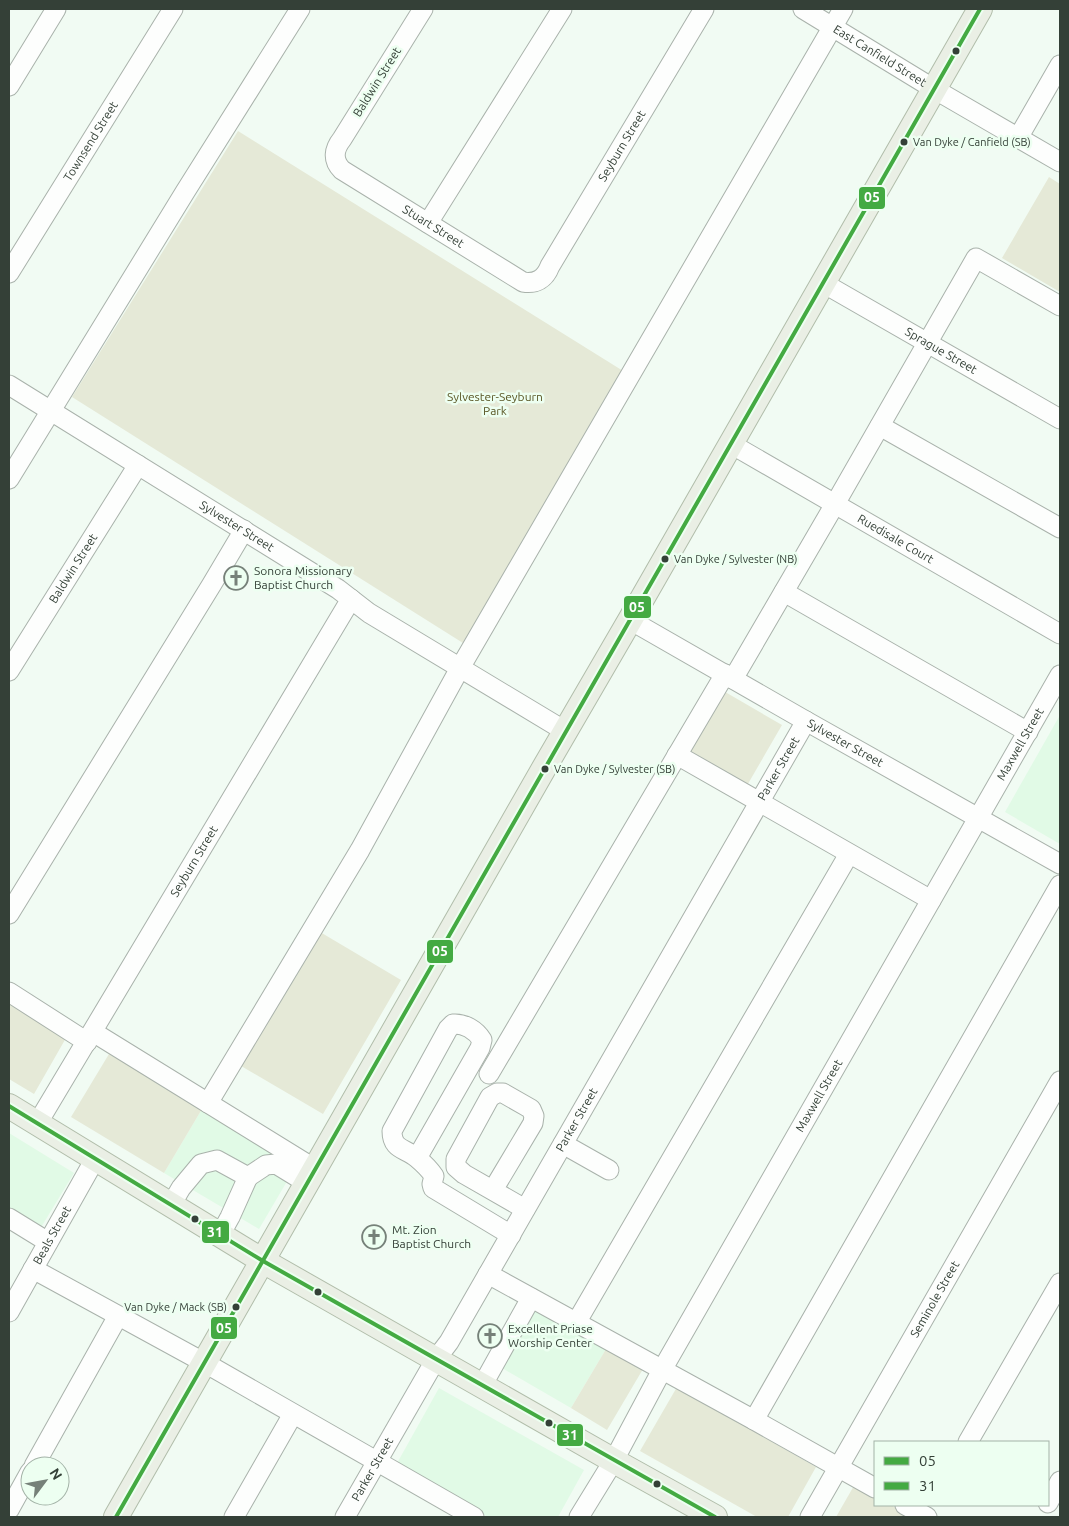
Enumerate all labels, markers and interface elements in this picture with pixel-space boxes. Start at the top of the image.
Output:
street label: East Canfield Street [831,22,929,89]
street label: Baldwin Street [350,44,403,119]
unlabelled marker [951,46,961,56]
street label: Townsend Street [61,99,120,183]
street label: Seyburn Street [595,108,648,183]
place label: Van Dyke / Canfield (SB) [913,136,1031,149]
marker: Van Dyke / Canfield (SB) [899,137,909,147]
line badge: 05 [858,186,886,210]
text: 05 [864,189,880,205]
street label: Stuart Street [400,202,467,250]
street label: Sprague Street [903,325,980,376]
park label: Sylvester-Seyburn Park [447,390,543,417]
street label: Sylvester Street [198,498,277,554]
street label: Ruedisale Court [856,512,936,566]
street label: Baldwin Street [46,531,100,605]
place label: Van Dyke / Sylvester (NB) [674,553,798,566]
marker: Van Dyke / Sylvester (NB) [660,554,670,564]
place label: Sonora Missionary Baptist Church [254,564,352,591]
church icon: Sonora Missionary Baptist Church [223,565,249,591]
line badge: 05 [623,595,652,619]
text: 05 [629,599,645,615]
street label: Maxwell Street [994,705,1046,782]
street label: Sylvester Street [805,716,886,769]
street label: Parker Street [755,734,802,803]
place label: Van Dyke / Sylvester (SB) [554,763,675,776]
marker: Van Dyke / Sylvester (SB) [540,764,550,774]
street label: Seyburn Street [167,823,220,899]
line badge: 05 [426,939,454,964]
text: 05 [432,943,448,959]
street label: Maxwell Street [793,1057,845,1134]
street label: Parker Street [553,1085,600,1154]
street label: Beals Street [30,1203,73,1267]
unlabelled marker [190,1214,200,1224]
line badge: 31 [201,1220,230,1244]
place label: Mt. Zion Baptist Church [392,1223,471,1250]
text: 31 [207,1224,223,1240]
church icon: Mt. Zion Baptist Church [361,1224,387,1250]
street label: Seminole Street [907,1258,962,1340]
unlabelled marker [313,1287,323,1297]
place label: Van Dyke / Mack (SB) [124,1301,227,1314]
marker: Van Dyke / Mack (SB) [231,1302,241,1312]
line badge: 05 [210,1316,238,1340]
text: 05 [216,1320,232,1336]
place label: Excellent Priase Worship Center [508,1322,593,1349]
church icon: Excellent Priase Worship Center [477,1323,503,1349]
unlabelled marker [544,1418,554,1428]
line badge: 31 [556,1423,584,1447]
text: 31 [562,1427,578,1443]
street label: Parker Street [349,1435,396,1503]
legend [874,1441,1049,1506]
text: 05 [919,1452,936,1469]
north arrow [20,1456,70,1506]
text: N [46,1465,66,1483]
text: 31 [919,1477,936,1494]
unlabelled marker [652,1479,662,1489]

